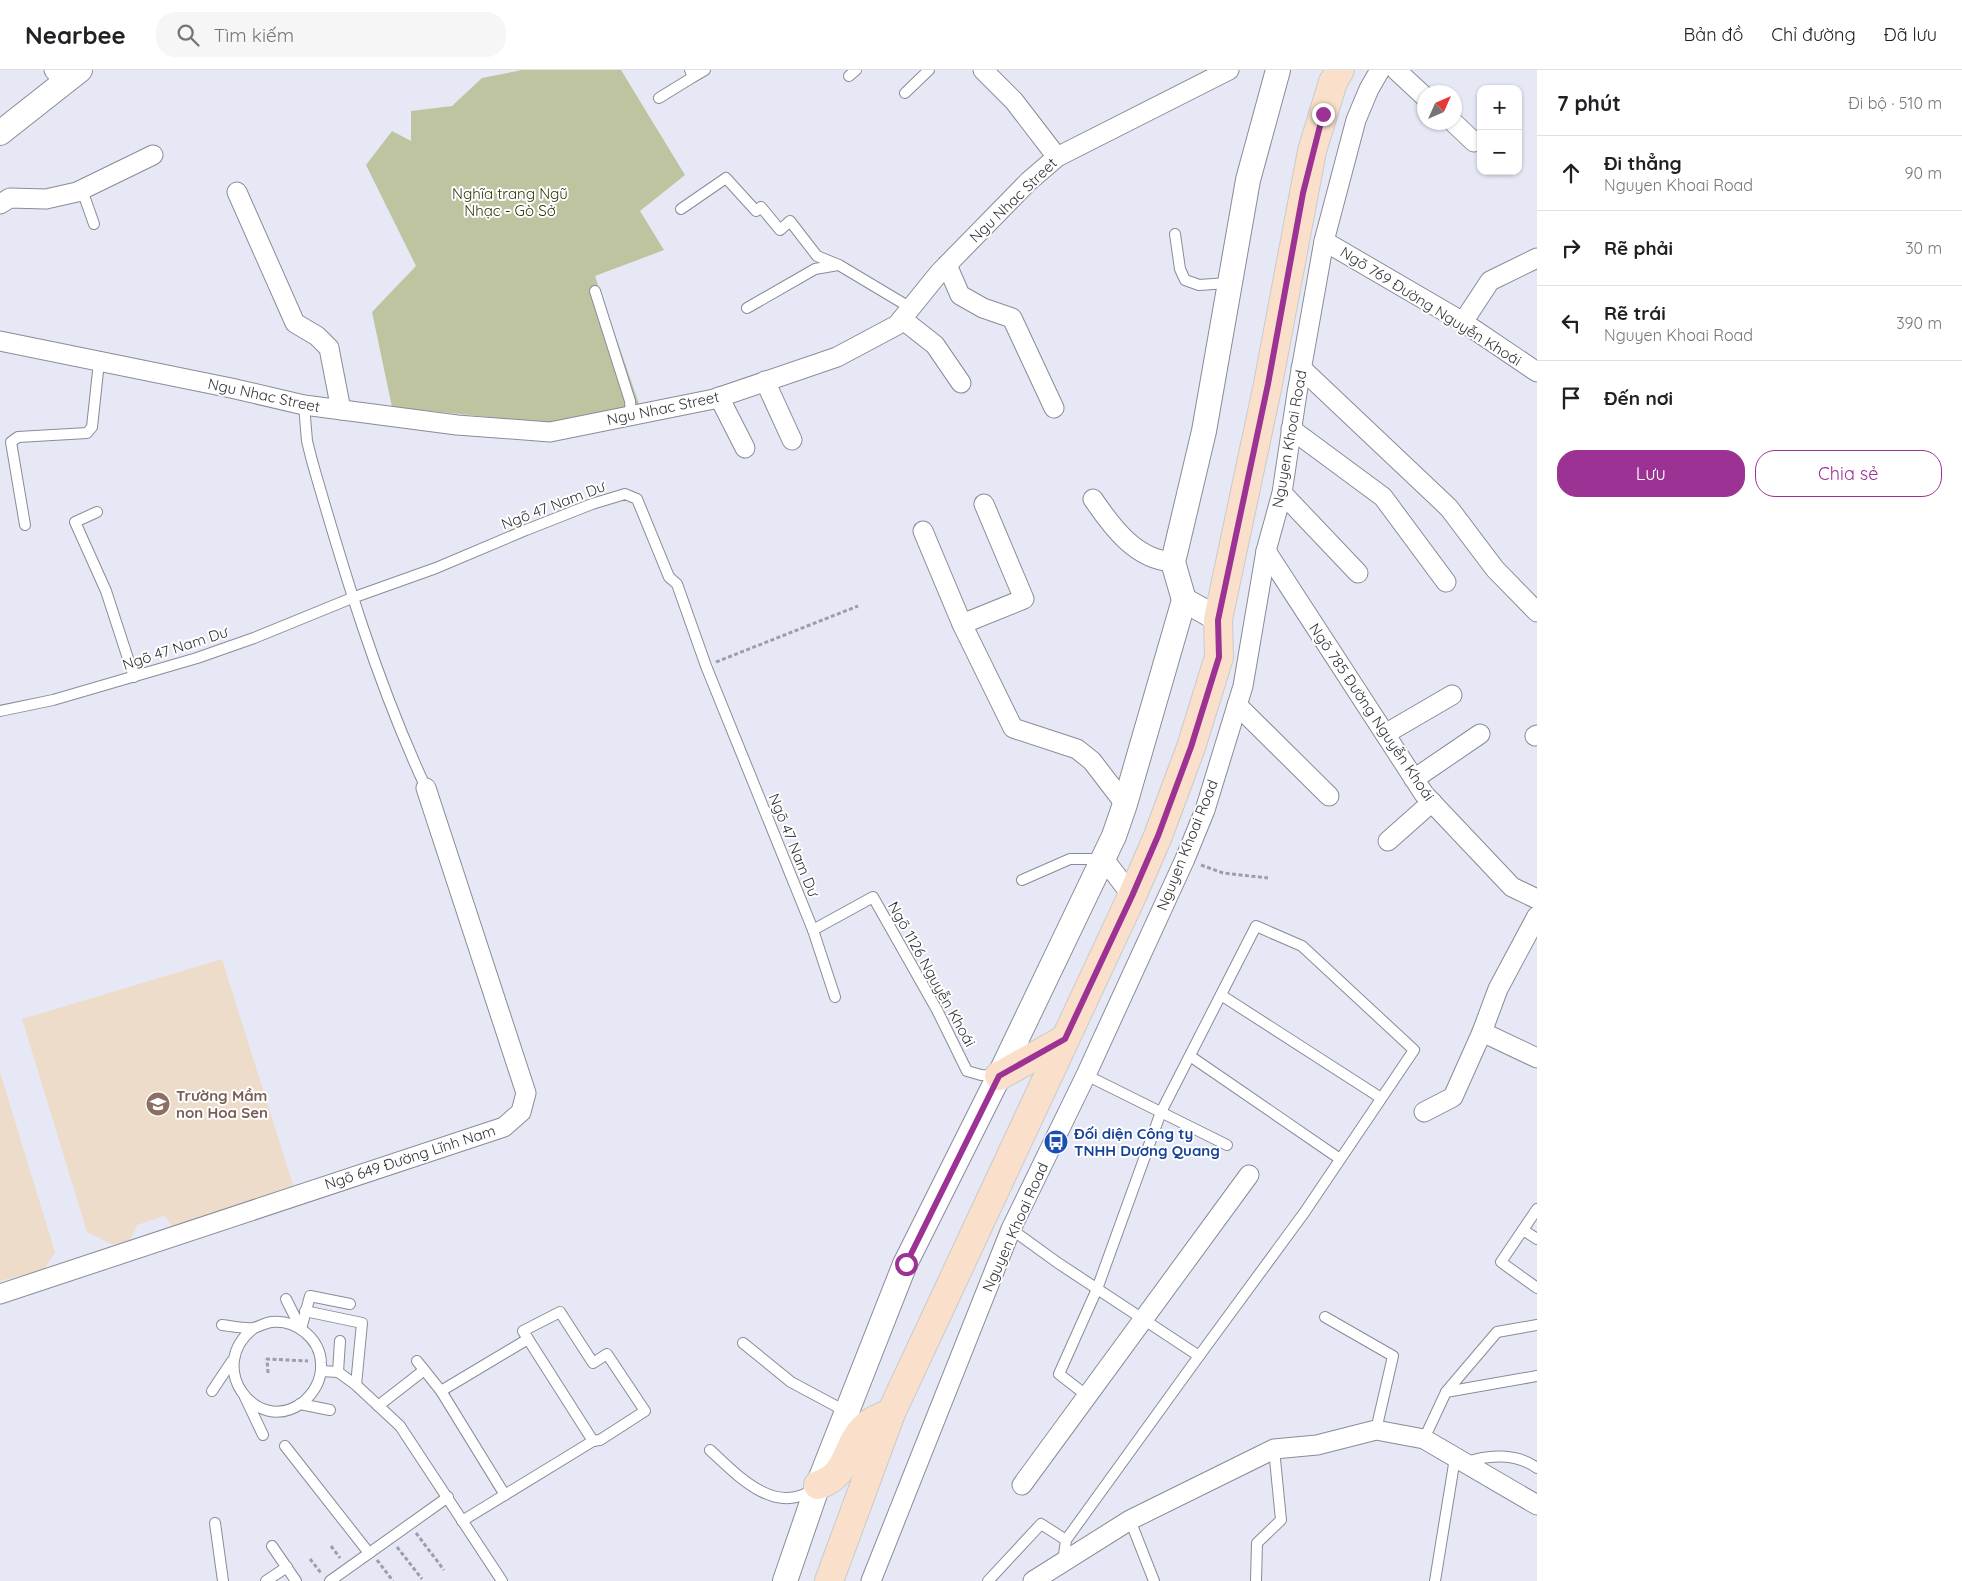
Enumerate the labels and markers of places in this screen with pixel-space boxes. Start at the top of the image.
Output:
place label: Trường Mầm non Hoa Sen [176,1086,268,1122]
school or university icon: Trường Mầm non Hoa Sen [145,1091,171,1117]
place label: Đối diện Công ty TNHH Dương Quang [1073,1124,1220,1160]
bus stop icon: Đối diện Công ty TNHH Dương Quang [1043,1129,1069,1155]

